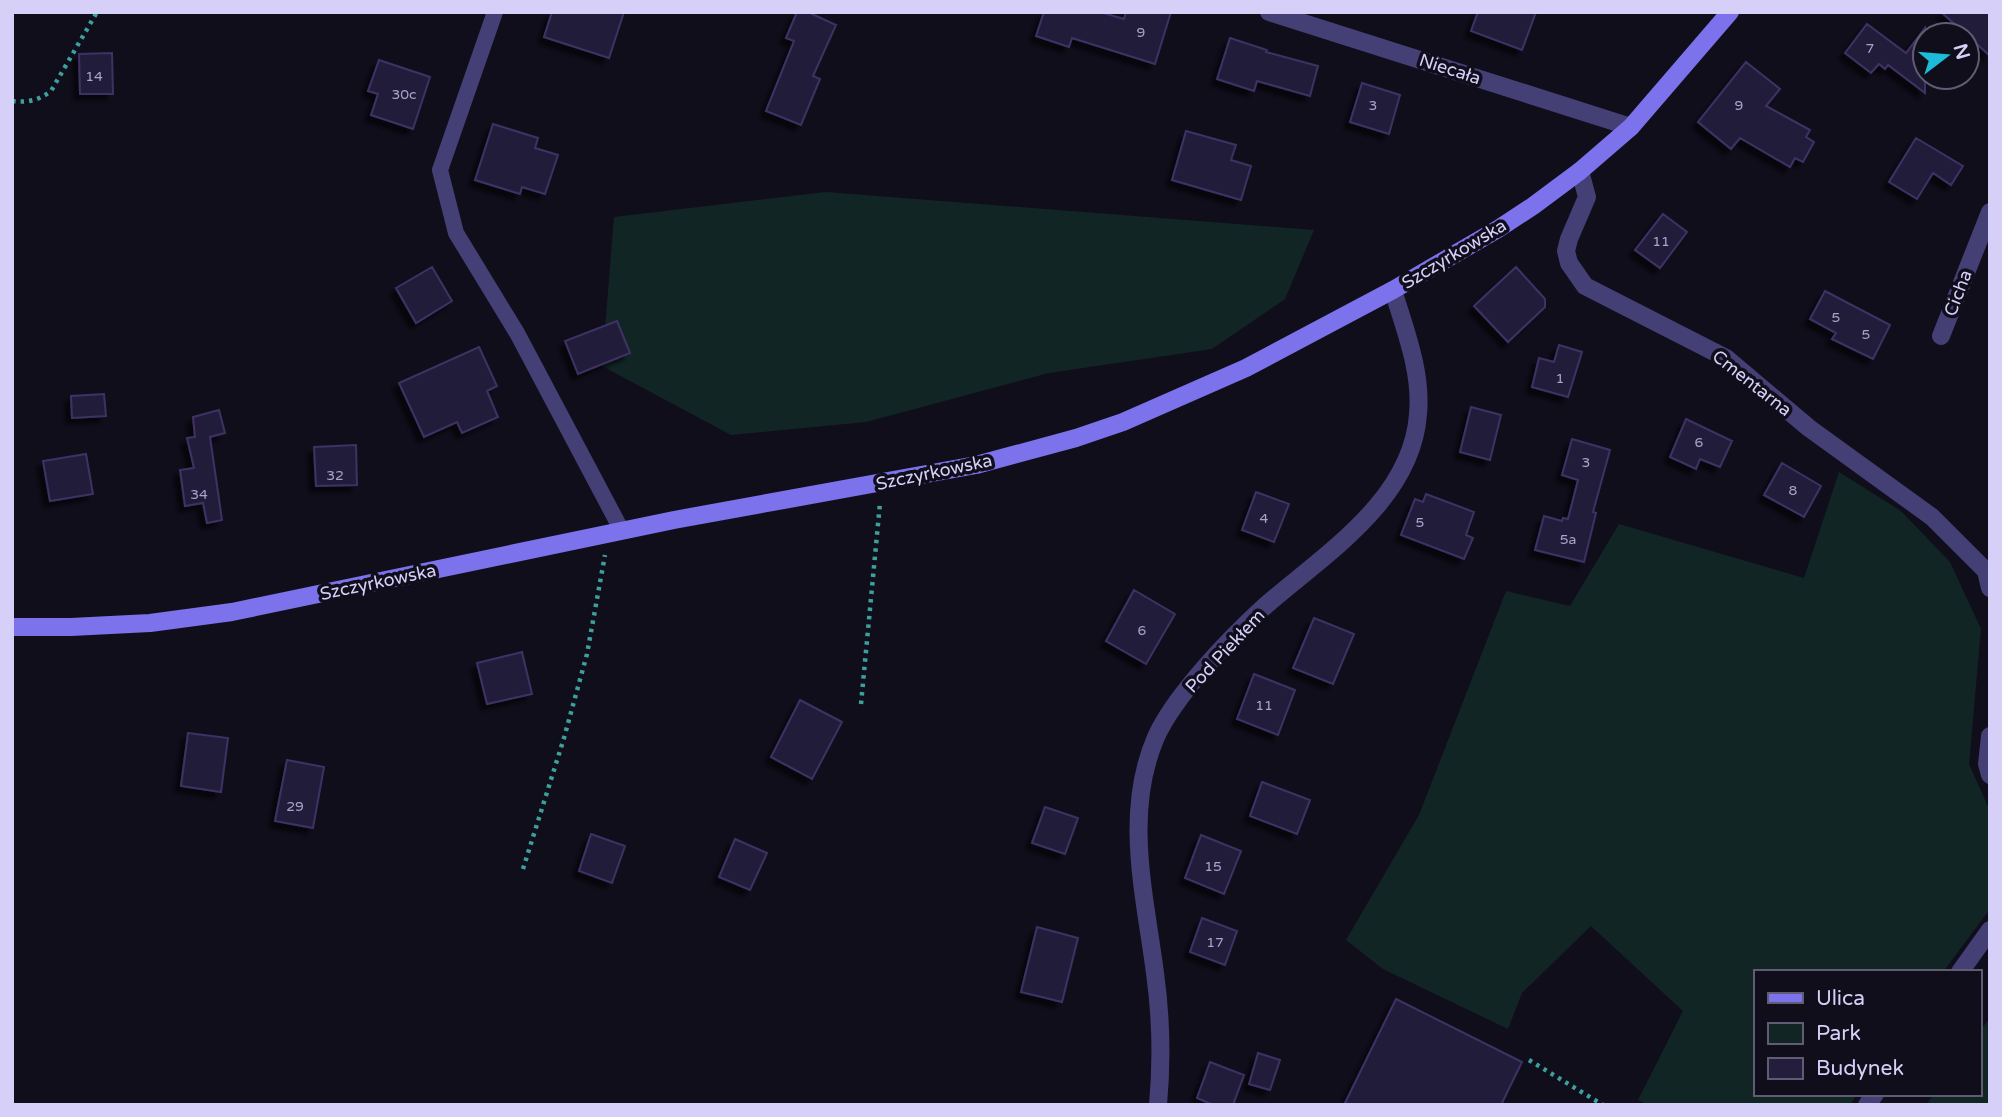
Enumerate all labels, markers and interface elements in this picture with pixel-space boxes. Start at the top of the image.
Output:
north arrow [1911,21,1981,91]
house number: 9 [1137,24,1145,41]
house number: 7 [1866,40,1874,57]
text: N [1949,41,1974,62]
street label: Niecała [1416,49,1484,89]
house number: 14 [85,68,103,85]
house number: 30c [391,86,417,103]
house number: 3 [1369,97,1377,114]
house number: 9 [1735,97,1743,114]
street label: Szczyrkowska [1398,214,1510,294]
house number: 11 [1652,233,1670,250]
street label: Cicha [1939,267,1977,319]
house number: 5 [1832,309,1840,326]
house number: 5 [1862,326,1870,343]
street label: Cmentarna [1708,345,1796,421]
house number: 1 [1556,370,1564,387]
house number: 6 [1695,434,1704,451]
street label: Szczyrkowska [874,449,994,495]
house number: 3 [1582,454,1590,471]
house number: 32 [326,467,344,484]
house number: 8 [1789,482,1798,499]
house number: 34 [190,486,208,503]
house number: 4 [1260,510,1269,527]
house number: 5 [1416,514,1424,531]
house number: 5a [1560,531,1576,548]
street label: Szczyrkowska [318,559,438,605]
street label: Pod Piekłem [1181,605,1269,697]
house number: 6 [1138,622,1147,639]
house number: 11 [1255,697,1273,714]
house number: 29 [286,798,304,815]
house number: 15 [1204,858,1222,875]
house number: 17 [1206,934,1224,951]
legend [1754,970,1981,1096]
text: Ulica [1816,986,1865,1011]
text: Park [1816,1021,1861,1046]
text: Budynek [1816,1056,1904,1081]

